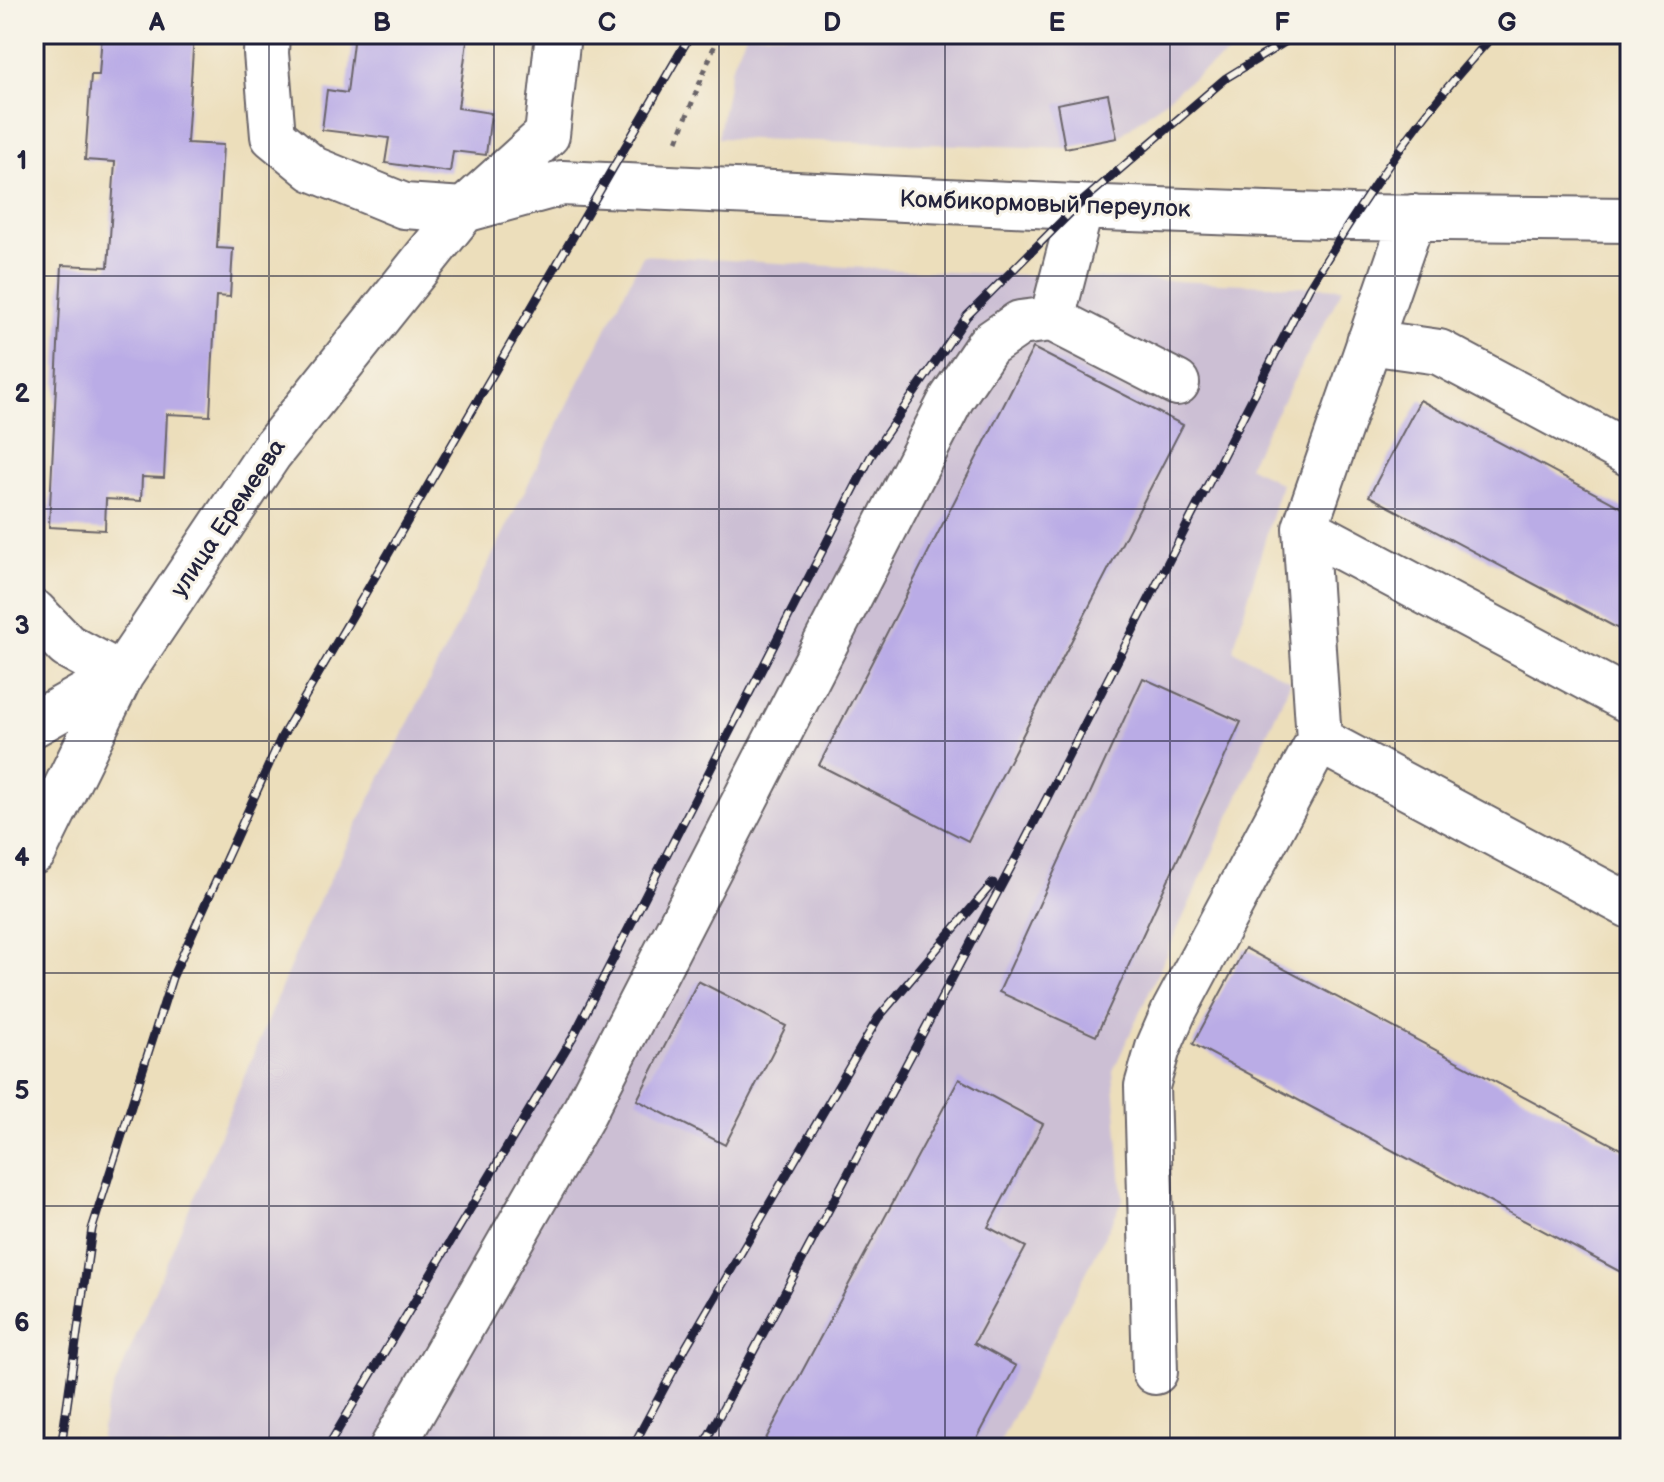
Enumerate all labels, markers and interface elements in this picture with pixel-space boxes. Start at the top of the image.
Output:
text: A [148,8,165,39]
text: B [373,8,391,39]
text: C [598,8,616,39]
text: D [823,8,841,39]
text: E [1049,8,1066,39]
text: F [1274,8,1290,39]
text: G [1497,8,1517,39]
text: 1 [17,146,27,177]
street label: Комбикормовый переулок [899,184,1191,224]
text: 2 [14,379,30,410]
street label: улица Еремеева [164,433,292,603]
text: 3 [14,611,30,642]
text: 4 [14,843,30,874]
text: 5 [14,1076,30,1107]
text: 6 [14,1308,30,1339]

